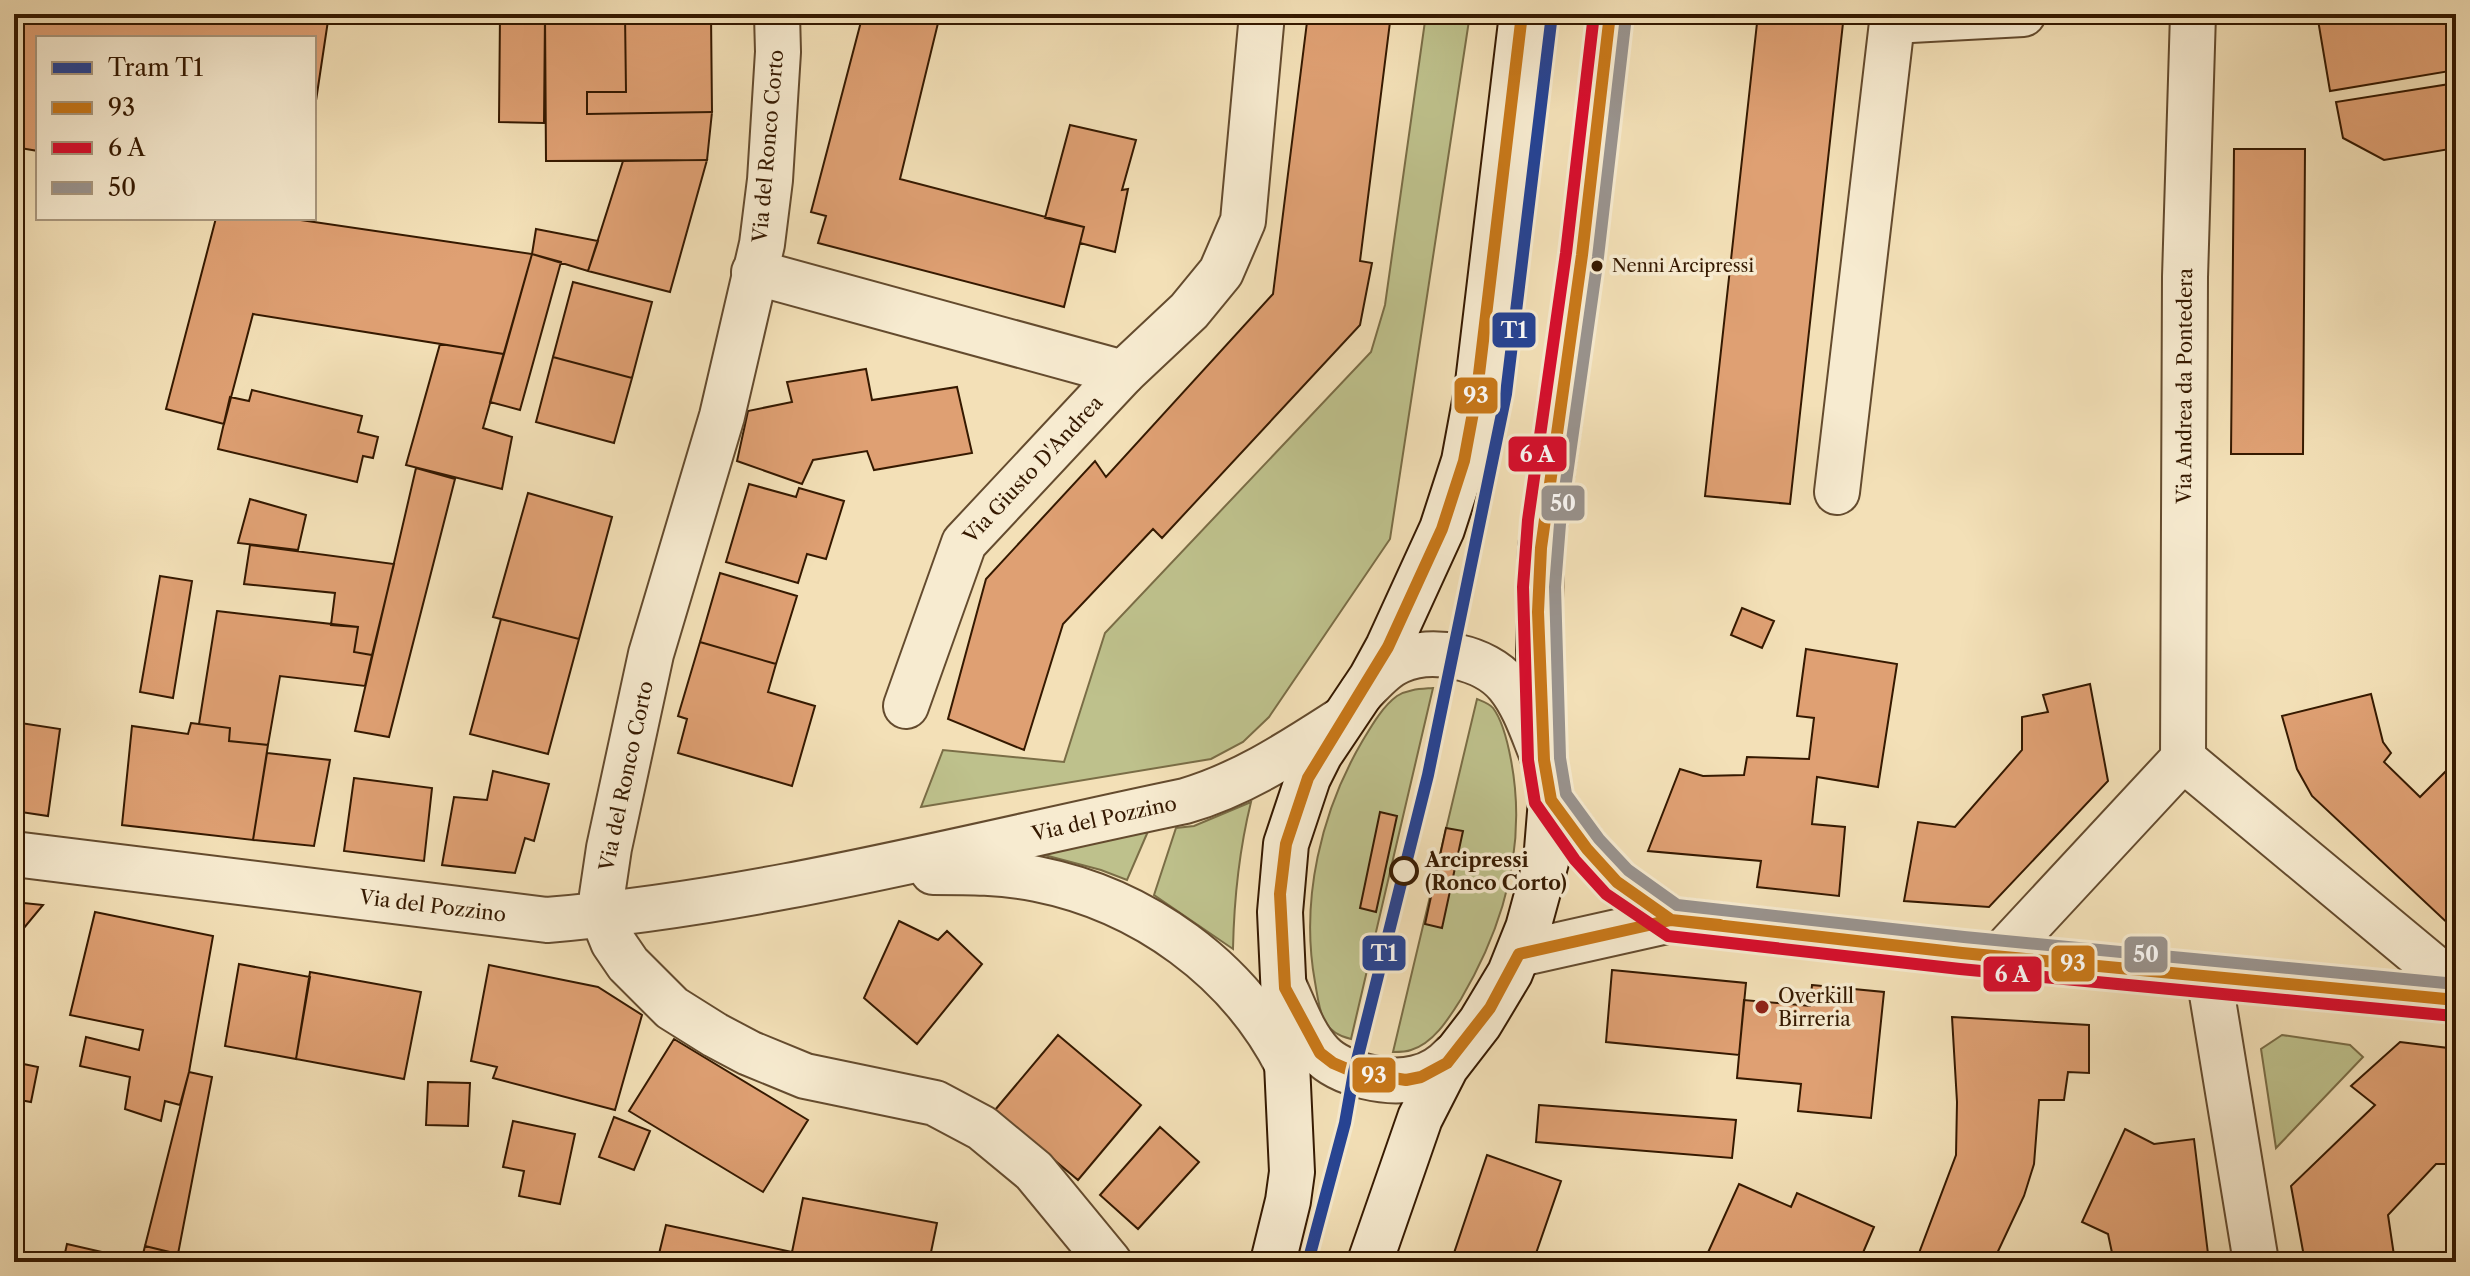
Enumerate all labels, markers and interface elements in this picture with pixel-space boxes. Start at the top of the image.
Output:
legend [36,36,316,220]
street label: Via del Ronco Corto [748,49,788,244]
text: Tram T1 [108,53,203,82]
text: 93 [108,93,135,122]
text: 6 A [108,133,146,162]
text: 50 [108,173,136,202]
place label: Nenni Arcipressi [1612,255,1754,277]
marker: Nenni Arcipressi [1589,258,1605,274]
street label: Via Andrea da Pontedera [2172,267,2197,505]
line badge: T1 [1491,311,1537,349]
text: T1 [1501,317,1528,344]
line badge: 93 [1453,376,1499,415]
text: 93 [1463,382,1489,409]
street label: Via Giusto D'Andrea [958,390,1108,549]
line badge: 6 A [1507,435,1568,473]
text: 6 A [1520,441,1555,468]
line badge: 50 [1540,484,1586,522]
text: 50 [1550,490,1576,517]
street label: Via del Ronco Corto [594,679,658,874]
street label: Via del Pozzino [1029,791,1179,846]
place label: Arcipressi (Ronco Corto) [1424,848,1567,895]
marker: Arcipressi (Ronco Corto) [1390,857,1418,885]
street label: Via del Pozzino [357,885,507,927]
line badge: T1 [1361,934,1407,972]
line badge: 50 [2123,935,2169,974]
text: T1 [1371,940,1398,967]
text: 50 [2133,941,2159,968]
line badge: 93 [2050,944,2096,983]
text: 93 [2060,950,2086,977]
line badge: 6 A [1982,955,2043,993]
text: 6 A [1995,961,2030,988]
place label: Overkill Birreria [1778,984,1854,1031]
marker: Overkill Birreria [1753,998,1771,1016]
line badge: 93 [1351,1056,1397,1094]
text: 93 [1361,1062,1387,1089]

